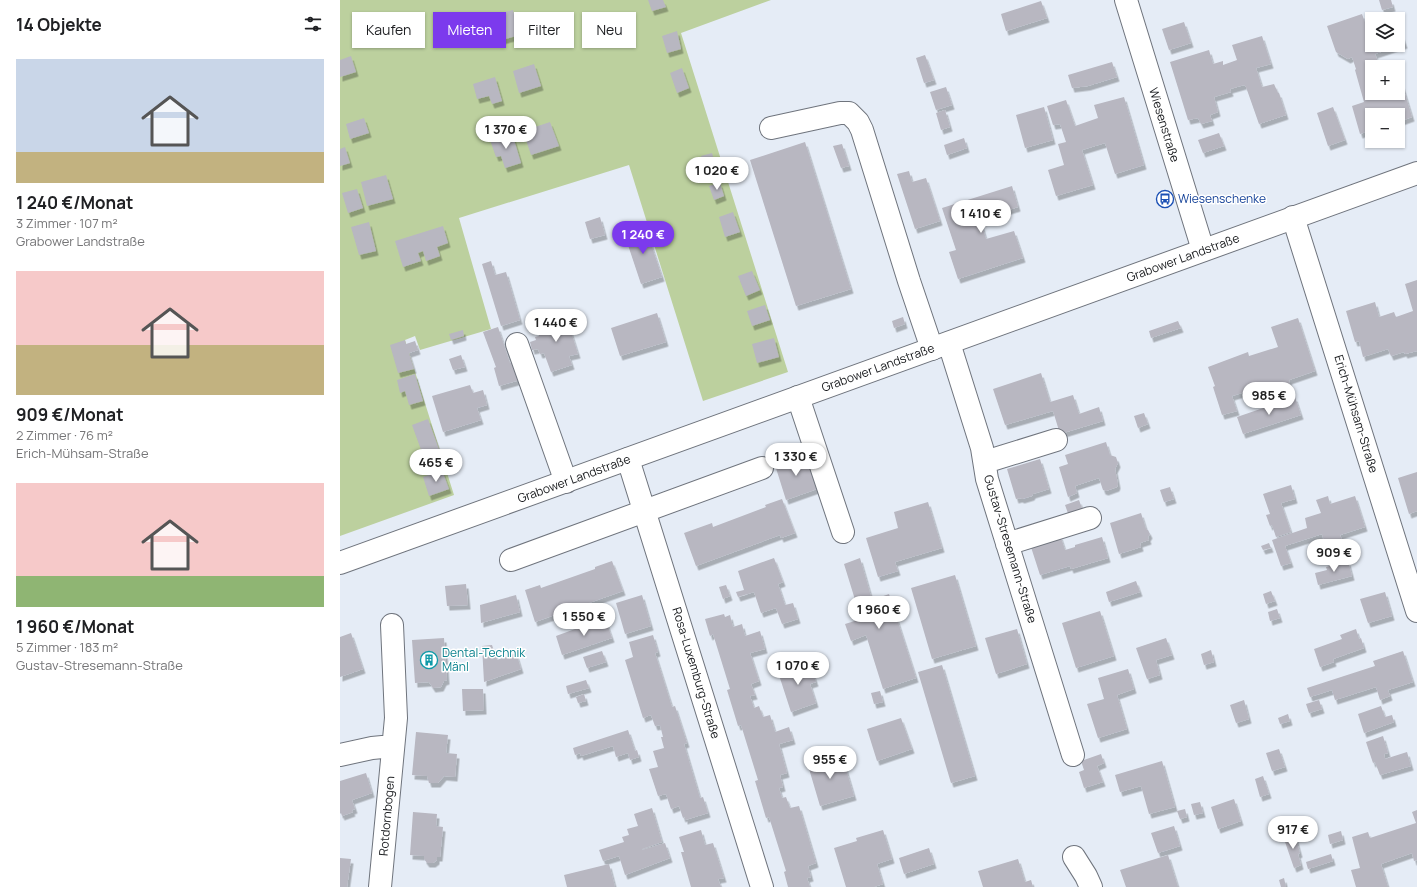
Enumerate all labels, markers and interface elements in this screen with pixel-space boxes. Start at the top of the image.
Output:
chip: Kaufen [352,12,425,48]
chip: Mieten [433,12,506,48]
chip: Filter [514,12,574,48]
chip: Neu [582,12,636,48]
map controls [1365,12,1405,148]
button: layers [1365,12,1405,52]
text: 14 Objekte [16,13,102,36]
icon: filters [302,13,324,35]
button: + [1365,60,1405,100]
icon: home [134,85,206,157]
street label: Wiesenstraße [1145,85,1184,164]
button: − [1365,108,1405,148]
pin: 1 370 € [469,116,543,150]
text: 1 370 € [485,120,527,138]
pin: 1 020 € [680,157,754,191]
text: 1 020 € [695,161,739,179]
bus stop icon: Wiesenschenke [1155,189,1175,209]
place label: Wiesenschenke [1178,190,1266,207]
text: 1 240 €/Monat [16,191,133,214]
pin: 1 410 € [944,200,1018,234]
text: 1 410 € [960,204,1002,222]
text: 3 Zimmer · 107 m² [16,214,118,232]
pin: 1 240 € [606,221,680,255]
text: 1 240 € [621,225,665,243]
street label: Grabower Landstraße [1124,229,1242,286]
text: Grabower Landstraße [16,232,145,250]
icon: home [134,297,206,369]
pin: 1 440 € [519,309,593,343]
text: 1 440 € [534,313,578,331]
street label: Grabower Landstraße [819,339,937,396]
street label: Erich-Mühsam-Straße [1330,353,1383,475]
pin: 985 € [1241,382,1297,416]
text: 985 € [1251,386,1287,404]
text: 909 €/Monat [16,403,124,426]
text: 2 Zimmer · 76 m² [16,426,113,444]
pin: 1 330 € [759,443,833,477]
text: Erich-Mühsam-Straße [16,444,149,462]
text: 1 330 € [774,447,818,465]
pin: 465 € [408,449,464,483]
street label: Grabower Landstraße [515,450,633,507]
text: 465 € [418,453,454,471]
street label: Gustav-Stresemann-Straße [980,473,1041,625]
icon: home [134,509,206,581]
pin: 909 € [1306,539,1362,573]
text: 909 € [1316,543,1352,561]
pin: 1 960 € [842,596,916,630]
text: 1 960 € [857,600,901,618]
pin: 1 550 € [547,603,621,637]
street label: Rosa-Luxemburg-Straße [668,605,725,741]
text: 1 550 € [562,607,606,625]
text: 1 960 €/Monat [16,615,134,638]
text: 5 Zimmer · 183 m² [16,638,118,656]
place label: Dental-Technik Mänl [442,644,526,675]
building icon: Dental-Technik Mänl [419,650,439,670]
pin: 1 070 € [761,652,835,686]
text: Gustav-Stresemann-Straße [16,656,183,674]
text: 1 070 € [776,656,820,674]
pin: 955 € [802,746,858,780]
text: 955 € [813,750,847,768]
street label: Rotdornbogen [375,775,398,857]
pin: 917 € [1265,816,1321,850]
text: 917 € [1277,820,1309,838]

